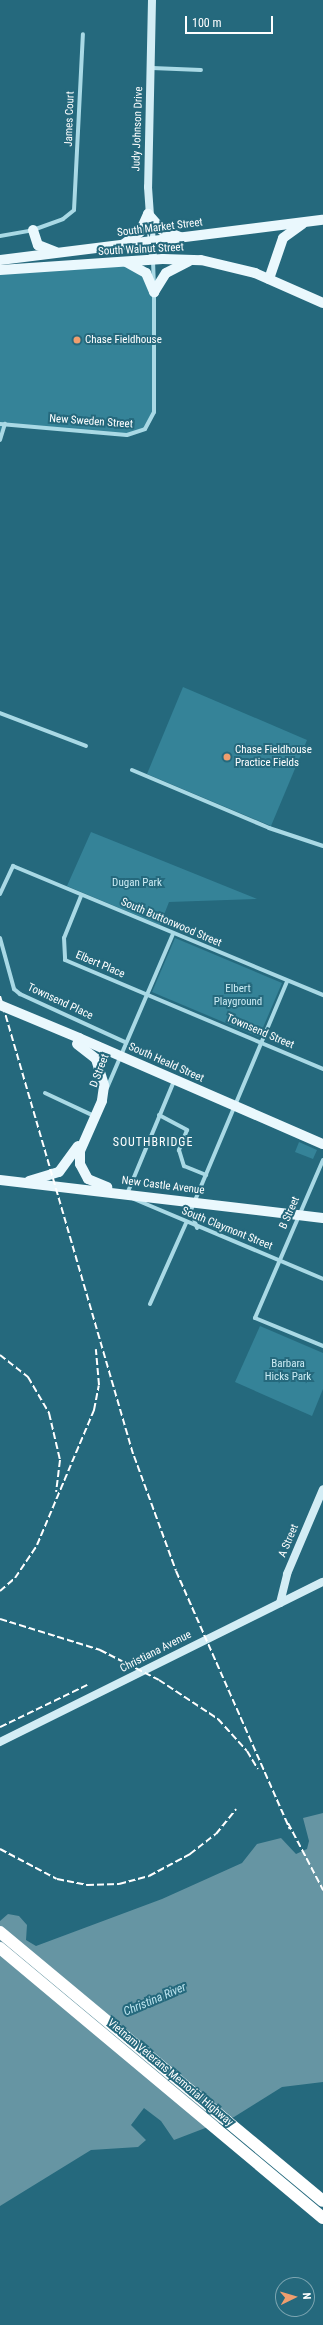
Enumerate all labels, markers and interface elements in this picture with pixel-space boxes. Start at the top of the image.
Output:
scale bar [187,8,275,34]
text: 100 m [192,16,222,30]
street label: Judy Johnson Drive [130,86,146,172]
street label: James Court [62,91,78,147]
street label: South Market Street [116,216,204,240]
street label: South Walnut Street [98,241,184,259]
place label: Chase Fieldhouse [85,333,162,347]
marker: Chase Fieldhouse [72,335,82,345]
street label: New Sweden Street [49,412,133,432]
place label: Chase Fieldhouse Practice Fields [235,744,312,770]
marker: Chase Fieldhouse Practice Fields [222,752,232,762]
park label: Dugan Park [112,876,162,890]
street label: South Buttonwood Street [119,896,223,950]
street label: Elbert Place [73,949,127,981]
street label: Townsend Place [25,981,95,1023]
park label: Elbert Playground [214,983,262,1009]
street label: Townsend Street [224,1012,296,1052]
street label: South Heald Street [126,1040,206,1086]
street label: D Street [88,1052,112,1090]
district label: SOUTHBRIDGE [113,1136,193,1150]
street label: New Castle Avenue [121,1174,205,1198]
street label: B Street [277,1195,303,1231]
street label: South Claymont Street [180,1205,274,1253]
park label: Barbara Hicks Park [265,1358,311,1384]
street label: A Street [276,1522,302,1560]
street label: Christiana Avenue [118,1628,194,1676]
water label: Christina River [122,1980,188,2020]
street label: Vietnam Veterans Memorial Highway [105,2017,235,2129]
north arrow [275,2277,315,2317]
text: N [300,2292,313,2300]

